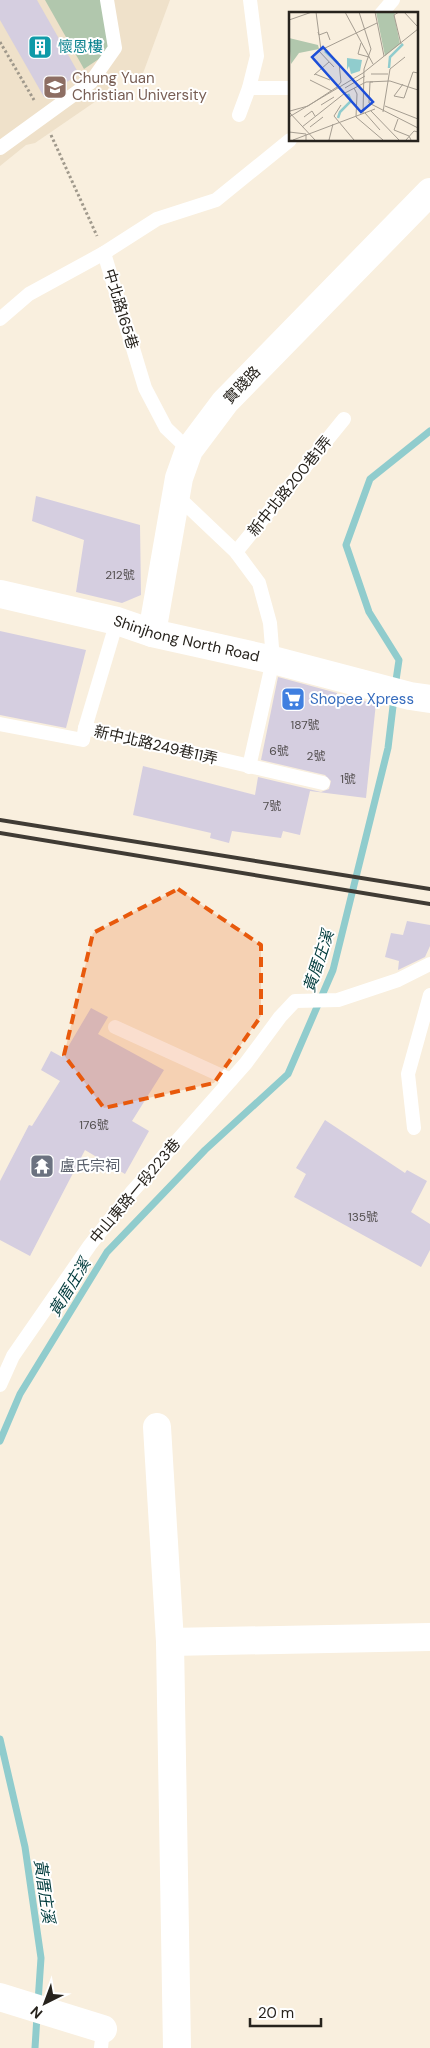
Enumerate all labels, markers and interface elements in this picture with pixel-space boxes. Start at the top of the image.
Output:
inset map [289,12,418,141]
building icon: 懷恩樓 [27,34,53,60]
place label: 懷恩樓 [58,37,103,57]
place label: Chung Yuan Christian University [72,68,208,105]
school or university icon: Chung Yuan Christian University [42,74,68,100]
street label: 中北路165巷 [99,266,143,352]
street label: 實踐路 [219,362,265,408]
street label: 新中北路200巷1弄 [243,432,337,540]
house number: 212號 [105,567,135,583]
street label: Shinjhong North Road [111,611,262,667]
supermarket icon: Shopee Xpress [280,686,306,712]
place label: Shopee Xpress [310,689,414,709]
house number: 187號 [290,717,320,733]
street label: 新中北路249巷11弄 [92,721,220,769]
house number: 6號 [269,743,289,759]
house number: 2號 [307,748,325,764]
house number: 1號 [340,771,356,787]
house number: 7號 [263,798,281,814]
water label: 黃厝庄溪 [299,926,339,995]
house number: 176號 [79,1117,109,1133]
street label: 中山東路一段223巷 [85,1134,185,1248]
temple icon: 盧氏宗祠 [29,1153,55,1179]
place label: 盧氏宗祠 [60,1156,120,1176]
house number: 135號 [348,1209,378,1225]
water label: 黃厝庄溪 [44,1253,96,1320]
water label: 黃厝庄溪 [30,1858,60,1926]
north arrow [20,1978,70,2028]
scale bar [250,1996,321,2028]
text: N [26,2003,46,2023]
text: 20 m [258,2003,294,2023]

